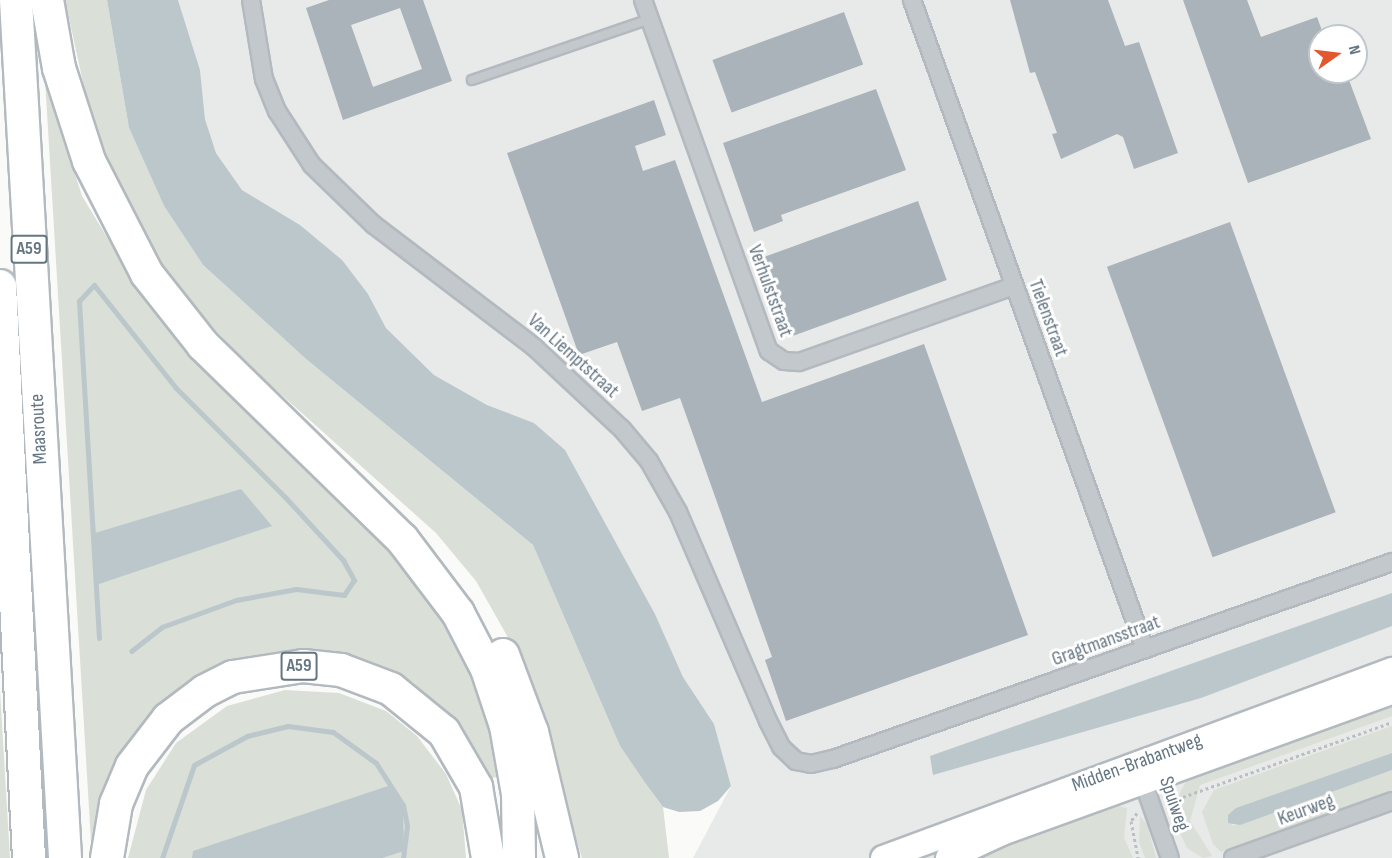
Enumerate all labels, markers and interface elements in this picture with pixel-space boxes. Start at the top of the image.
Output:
north arrow [1308,24,1368,84]
text: N [1344,44,1364,56]
road number: A59 [9,234,48,264]
street label: Verhulststraat [742,242,798,340]
street label: Tielenstraat [1023,276,1073,360]
street label: Van Liemptstraat [523,309,623,403]
street label: Maasroute [25,393,53,465]
street label: Gragtmansstraat [1049,610,1163,672]
road number: A59 [280,651,318,681]
street label: Midden-Brabantweg [1069,728,1205,798]
street label: Spuiweg [1154,774,1194,834]
street label: Keurweg [1275,789,1337,831]

